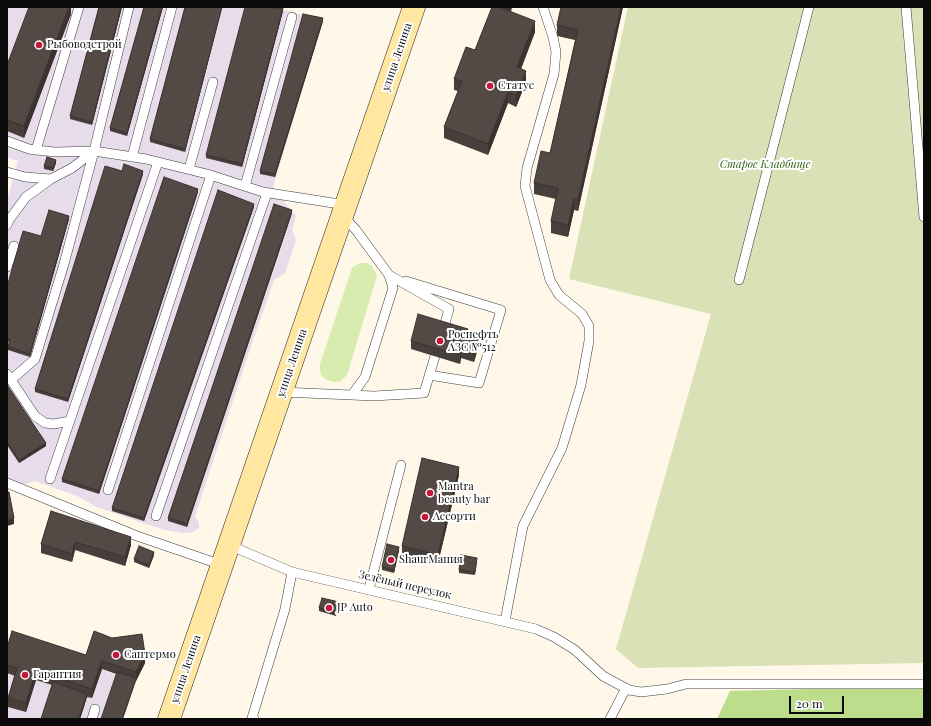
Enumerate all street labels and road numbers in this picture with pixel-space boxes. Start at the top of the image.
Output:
street label: улица Ленина [379,21,415,93]
street label: улица Ленина [274,327,310,399]
street label: Зелёный переулок [357,568,453,602]
street label: улица Ленина [168,633,204,705]

